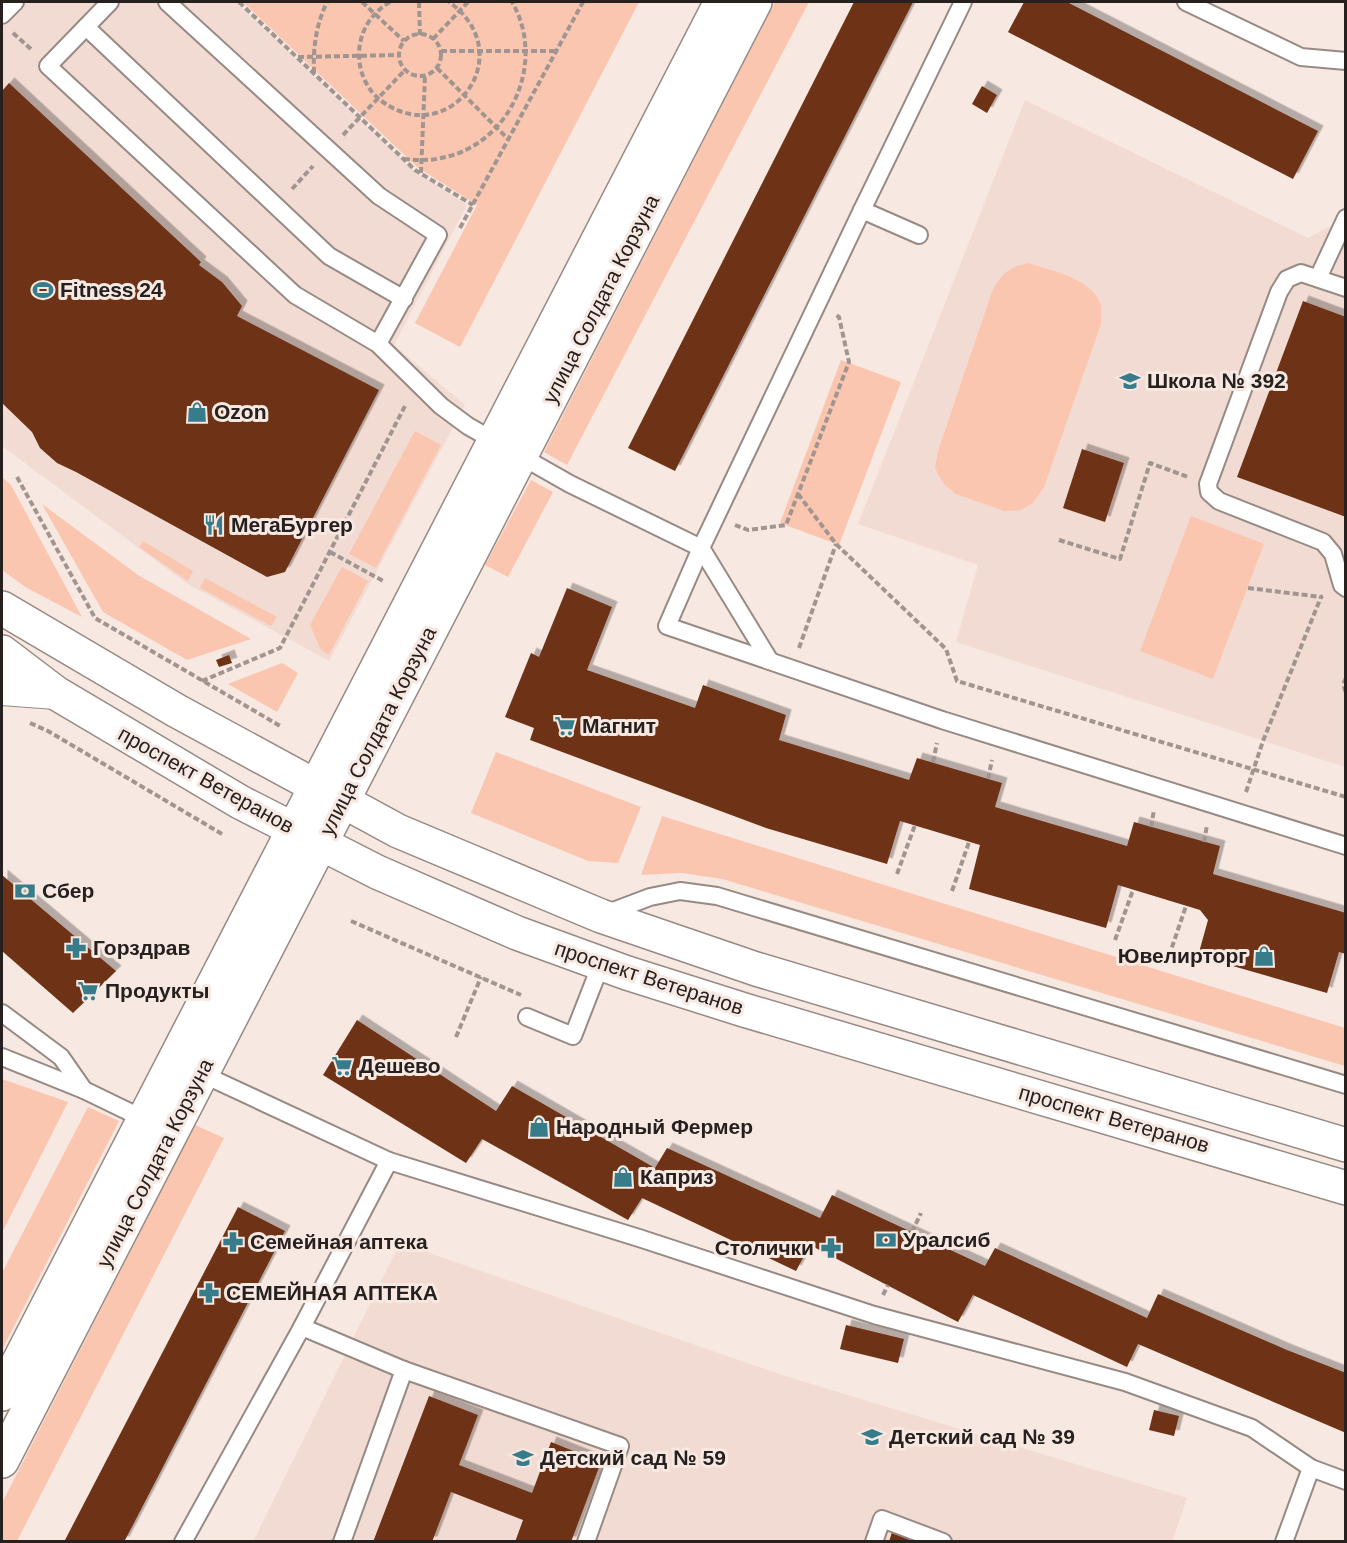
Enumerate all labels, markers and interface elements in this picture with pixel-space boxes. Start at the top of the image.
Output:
street label: улица Солдата Корзуна [538,190,663,407]
sports icon: Fitness 24 [31,278,55,302]
place label: Fitness 24 [60,278,163,301]
school or university icon: Школа № 392 [1118,369,1142,393]
place label: Школа № 392 [1147,369,1286,392]
shop icon: Ozon [185,400,209,424]
place label: Ozon [214,400,267,423]
restaurant icon: МегаБургер [202,513,226,537]
place label: МегаБургер [231,513,353,536]
street label: улица Солдата Корзуна [315,622,440,839]
supermarket icon: Магнит [553,714,577,738]
place label: Магнит [582,714,656,737]
street label: проспект Ветеранов [115,722,298,837]
bank icon: Сбер [13,879,37,903]
place label: Сбер [42,879,94,902]
pharmacy icon: Горздрав [64,936,88,960]
place label: Горздрав [93,936,191,959]
street label: проспект Ветеранов [552,936,746,1019]
place label: Ювелирторг [1118,944,1247,967]
shop icon: Ювелирторг [1252,944,1276,968]
supermarket icon: Продукты [76,979,100,1003]
place label: Продукты [105,979,209,1002]
street label: улица Солдата Корзуна [92,1054,217,1271]
supermarket icon: Дешево [330,1054,354,1078]
place label: Дешево [359,1054,441,1077]
street label: проспект Ветеранов [1016,1080,1212,1157]
shop icon: Народный Фермер [527,1115,551,1139]
place label: Народный Фермер [556,1115,753,1138]
shop icon: Каприз [611,1165,635,1189]
place label: Каприз [640,1165,714,1188]
bank icon: Уралсиб [874,1228,898,1252]
place label: Уралсиб [903,1228,990,1251]
pharmacy icon: Семейная аптека [221,1230,245,1254]
place label: Семейная аптека [250,1230,428,1253]
place label: Столички [715,1236,814,1259]
pharmacy icon: Столички [819,1236,843,1260]
pharmacy icon: СЕМЕЙНАЯ АПТЕКА [197,1281,221,1305]
place label: СЕМЕЙНАЯ АПТЕКА [226,1281,438,1304]
school or university icon: Детский сад № 39 [860,1425,884,1449]
place label: Детский сад № 39 [889,1425,1075,1448]
school or university icon: Детский сад № 59 [511,1446,535,1470]
place label: Детский сад № 59 [540,1446,726,1469]

